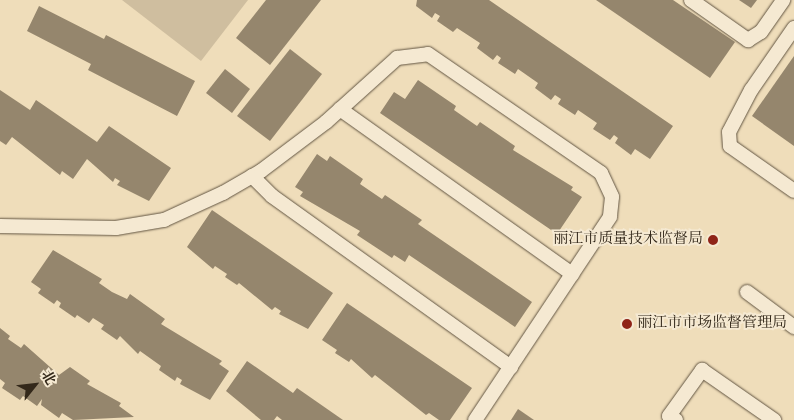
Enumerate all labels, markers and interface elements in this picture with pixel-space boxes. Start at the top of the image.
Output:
place label: 丽江市质量技术监督局 [553,231,703,249]
marker: 丽江市质量技术监督局 [707,234,719,246]
place label: 丽江市市场监督管理局 [637,315,787,333]
marker: 丽江市市场监督管理局 [621,318,633,330]
north arrow [10,360,60,410]
text: 北 [39,368,58,387]

